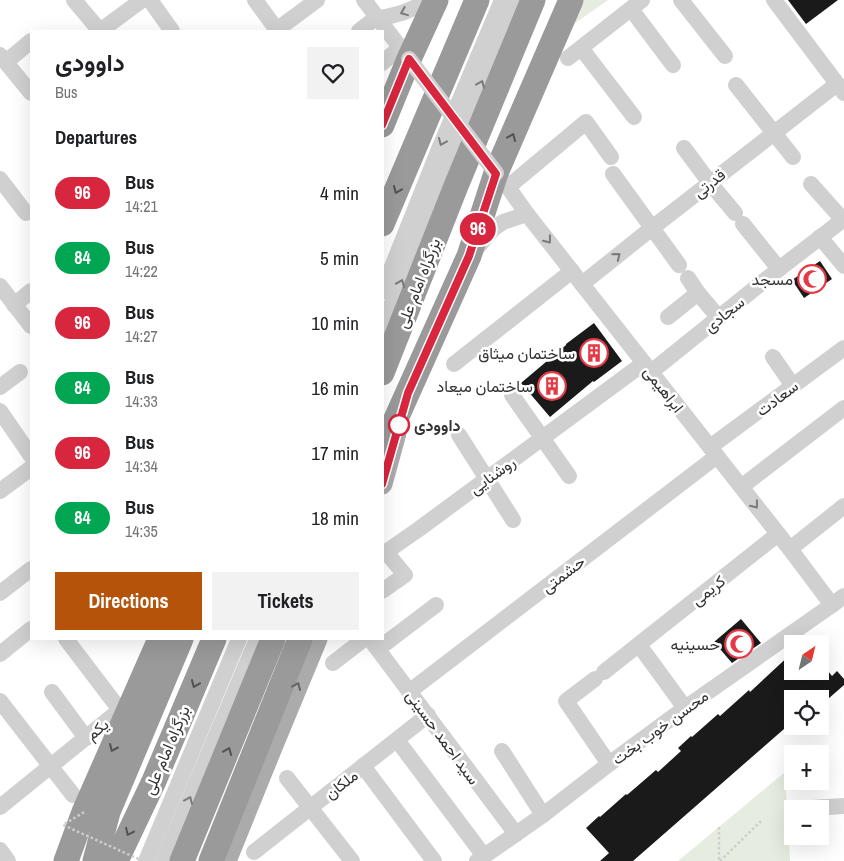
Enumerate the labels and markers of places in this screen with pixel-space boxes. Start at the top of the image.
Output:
mosque icon: مسجد [797,264,827,294]
place label: مسجد [752,268,793,290]
building icon: ساختمان میثاق [579,338,609,368]
place label: ساختمان میثاق [478,342,575,364]
building icon: ساختمان میعاد [537,371,567,401]
place label: ساختمان میعاد [437,375,533,397]
marker: داوودی [388,414,410,436]
place label: داوودی [414,414,461,436]
mosque icon: حسینیه [724,629,754,659]
place label: حسینیه [670,633,720,655]

